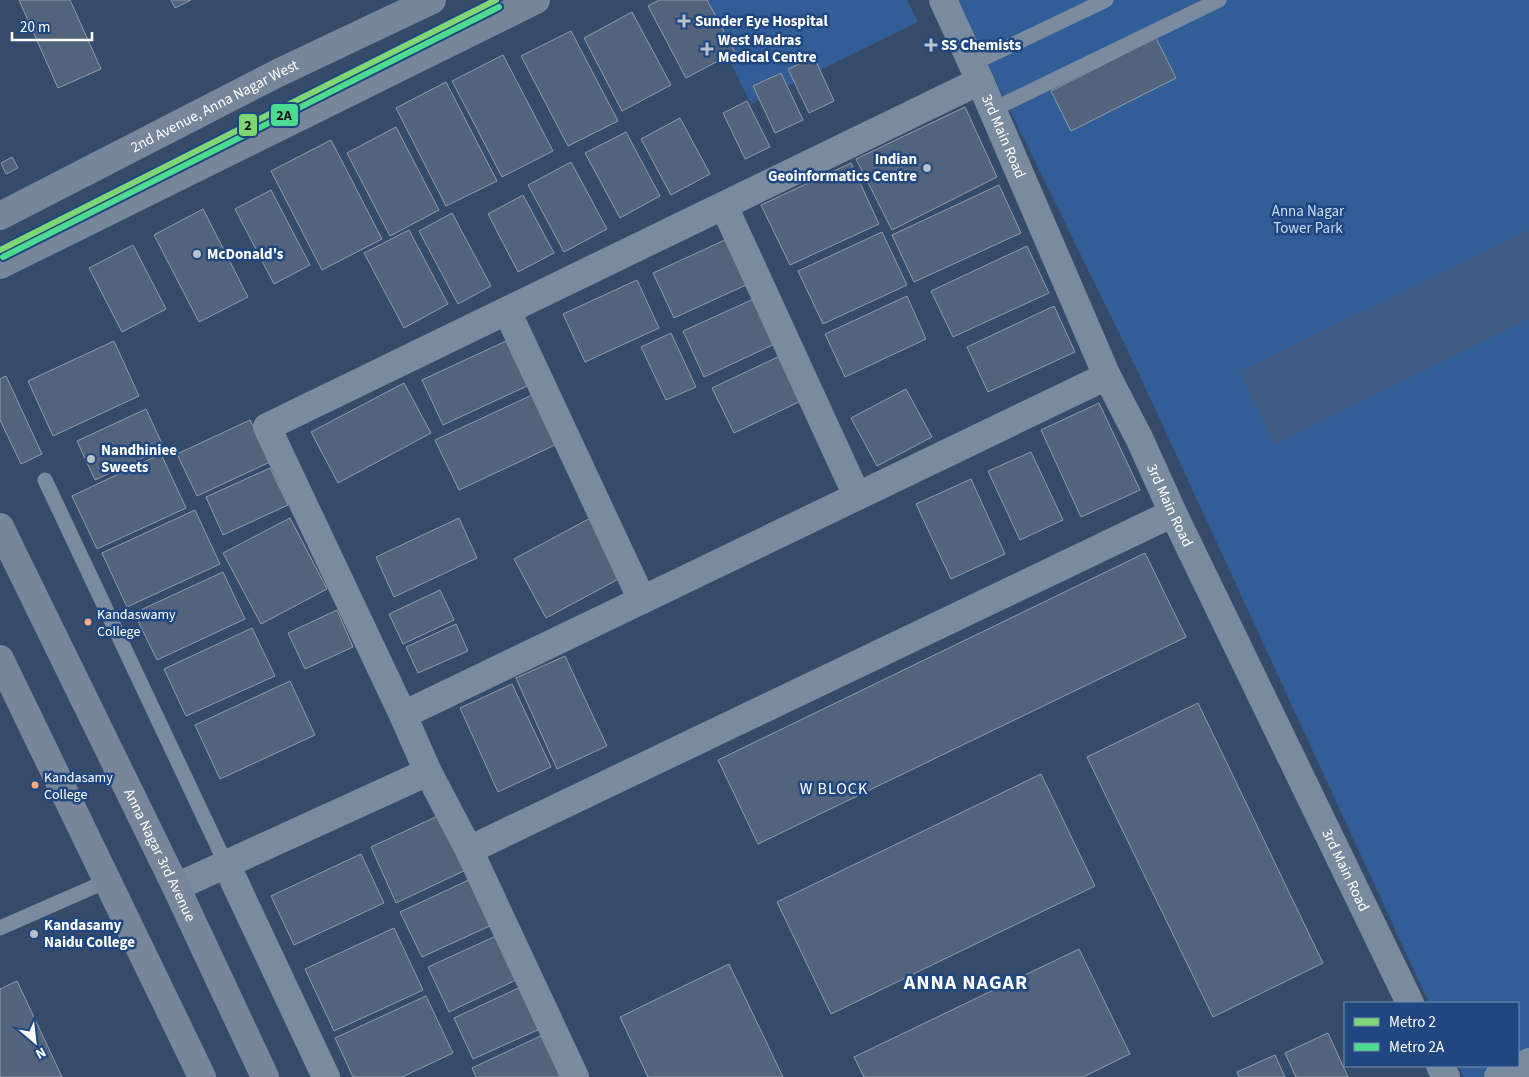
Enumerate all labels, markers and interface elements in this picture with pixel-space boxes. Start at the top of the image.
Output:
scale bar [12,10,92,42]
place label: Sunder Eye Hospital [695,11,828,32]
marker: Sunder Eye Hospital [677,14,691,28]
text: 20 m [20,17,50,38]
place label: West Madras Medical Centre [718,30,817,68]
place label: SS Chemists [941,35,1021,56]
marker: SS Chemists [925,39,937,51]
marker: West Madras Medical Centre [700,42,714,56]
street label: 2nd Avenue, Anna Nagar West [128,56,302,156]
street label: 3rd Main Road [976,91,1031,182]
line badge: 2A [270,103,299,127]
text: 2A [276,106,293,126]
line badge: 2 [238,113,258,137]
place label: Indian Geoinformatics Centre [768,149,917,187]
marker: Indian Geoinformatics Centre [921,162,933,174]
park label: Anna Nagar Tower Park [1272,201,1345,239]
place label: McDonald's [207,244,284,265]
marker: McDonald's [191,248,203,260]
place label: Nandhiniee Sweets [101,440,177,478]
marker: Nandhiniee Sweets [85,453,97,465]
street label: 3rd Main Road [1141,460,1198,551]
place label: Kandaswamy College [97,605,176,642]
marker: Kandaswamy College [83,617,93,627]
place label: Kandasamy College [44,768,113,805]
district label: W BLOCK [800,778,868,800]
marker: Kandasamy College [30,780,40,790]
street label: Anna Nagar 3rd Avenue [118,785,201,925]
street label: 3rd Main Road [1316,825,1374,915]
place label: Kandasamy Naidu College [44,915,135,953]
marker: Kandasamy Naidu College [28,928,40,940]
district label: ANNA NAGAR [903,969,1028,997]
legend [1344,1002,1519,1067]
text: Metro 2 [1389,1012,1436,1033]
north arrow [10,1017,60,1067]
text: Metro 2A [1389,1037,1445,1058]
text: N [32,1042,49,1064]

